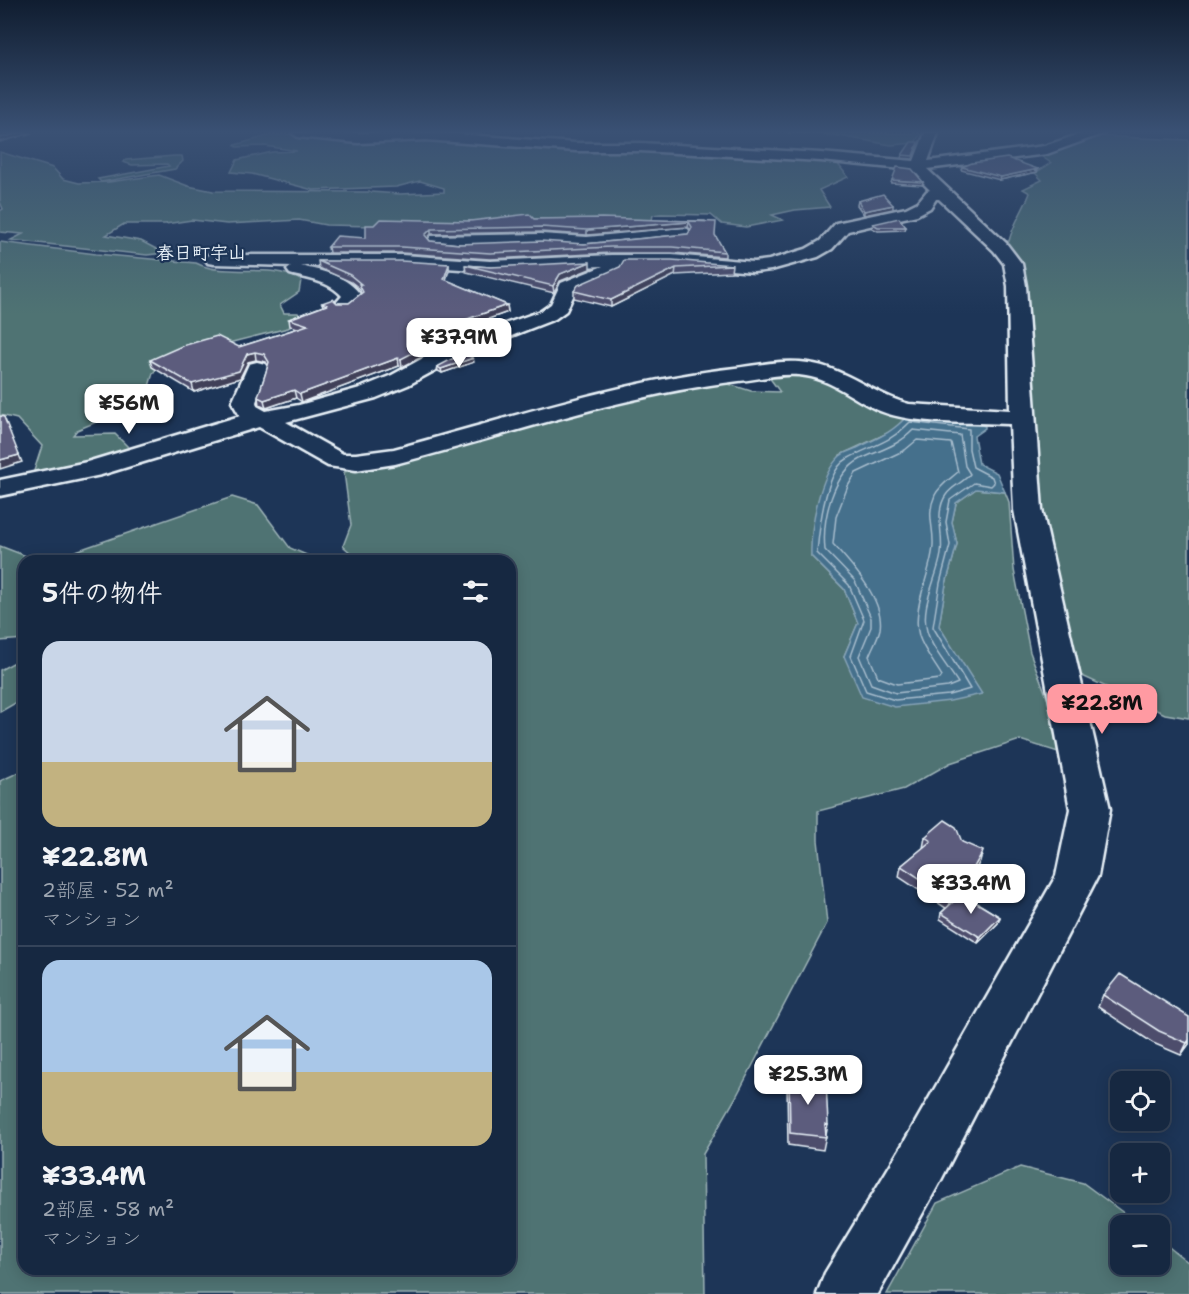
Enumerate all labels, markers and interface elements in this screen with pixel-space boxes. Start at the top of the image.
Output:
district label: 春日町宇山 [156,241,246,265]
pin: ¥37.9M [410,318,508,369]
text: ¥37.9M [420,324,498,350]
pin: ¥56M [93,384,165,435]
text: ¥56M [99,390,159,416]
text: 5件の物件 [42,575,162,610]
icon: filters [459,575,492,608]
icon: home [213,680,321,788]
pin: ¥22.8M [1053,684,1151,735]
text: ¥22.8M [1061,690,1143,716]
text: ¥22.8M [42,839,148,874]
pin: ¥33.4M [922,864,1020,915]
text: ¥33.4M [931,870,1011,896]
text: 2部屋 · 52 m² [42,877,174,903]
text: マンション [42,906,141,932]
icon: home [213,999,321,1107]
pin: ¥25.3M [759,1055,857,1106]
text: ¥25.3M [768,1061,848,1087]
map controls [1110,1071,1170,1275]
button: locate [1110,1071,1170,1131]
button: + [1110,1143,1170,1203]
text: ¥33.4M [42,1158,146,1193]
text: 2部屋 · 58 m² [42,1196,174,1222]
button: − [1110,1215,1170,1275]
text: マンション [42,1225,141,1251]

